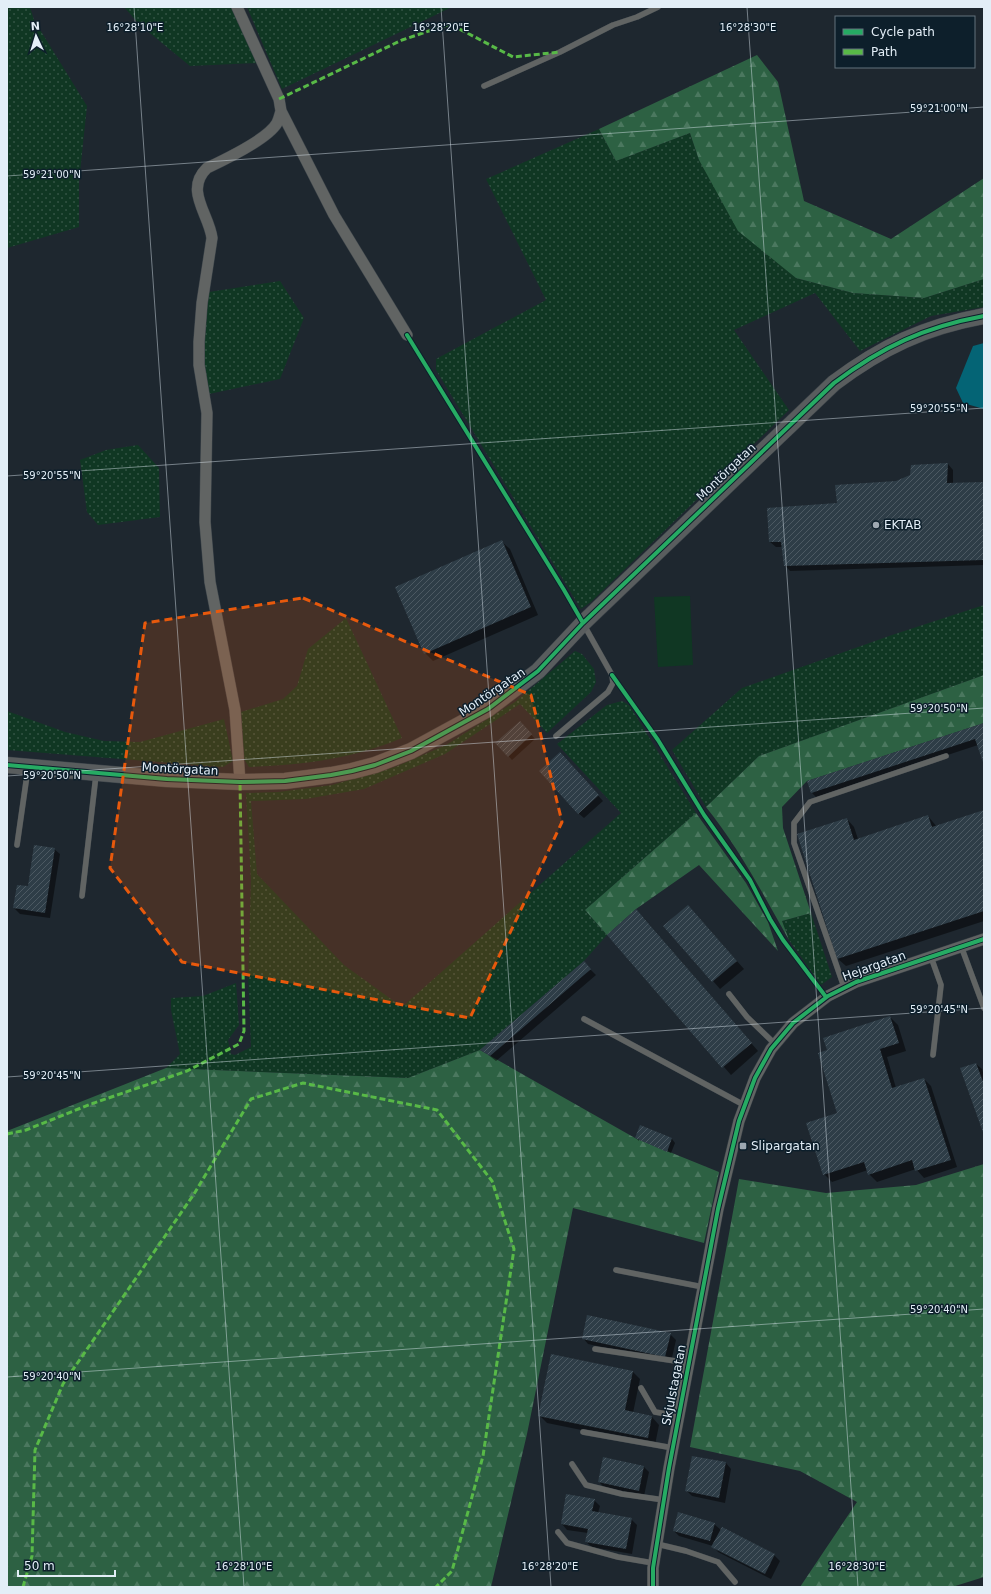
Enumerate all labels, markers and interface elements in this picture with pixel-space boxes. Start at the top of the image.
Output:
north arrow [16,16,56,56]
legend [835,16,975,68]
text: N [30,20,40,33]
text: 16°28'10"E [107,22,163,33]
text: 16°28'20"E [413,22,469,33]
text: 16°28'30"E [720,22,776,33]
text: Cycle path [871,25,935,39]
text: Path [871,45,897,59]
text: 59°21'00"N [910,103,968,114]
text: 59°21'00"N [23,169,81,180]
text: 59°20'55"N [910,403,968,414]
street label: Montörgatan [694,440,758,504]
text: 59°20'55"N [23,470,81,481]
place label: EKTAB [884,518,921,532]
marker: EKTAB [871,520,881,530]
street label: Montörgatan [456,665,528,719]
text: 59°20'50"N [910,703,968,714]
street label: Montörgatan [141,760,219,778]
text: 59°20'50"N [23,770,81,781]
street label: Hejargatan [840,948,908,984]
text: 59°20'45"N [910,1004,968,1015]
text: 59°20'45"N [23,1070,81,1081]
place label: Slipargatan [751,1139,820,1153]
marker: Slipargatan [738,1141,748,1151]
text: 59°20'40"N [910,1304,968,1315]
street label: Skjulstagatan [659,1344,689,1426]
text: 59°20'40"N [23,1371,81,1382]
scale bar [18,1552,115,1578]
text: 50 m [24,1559,55,1573]
text: 16°28'10"E [216,1561,272,1572]
text: 16°28'20"E [522,1561,578,1572]
text: 16°28'30"E [829,1561,885,1572]

